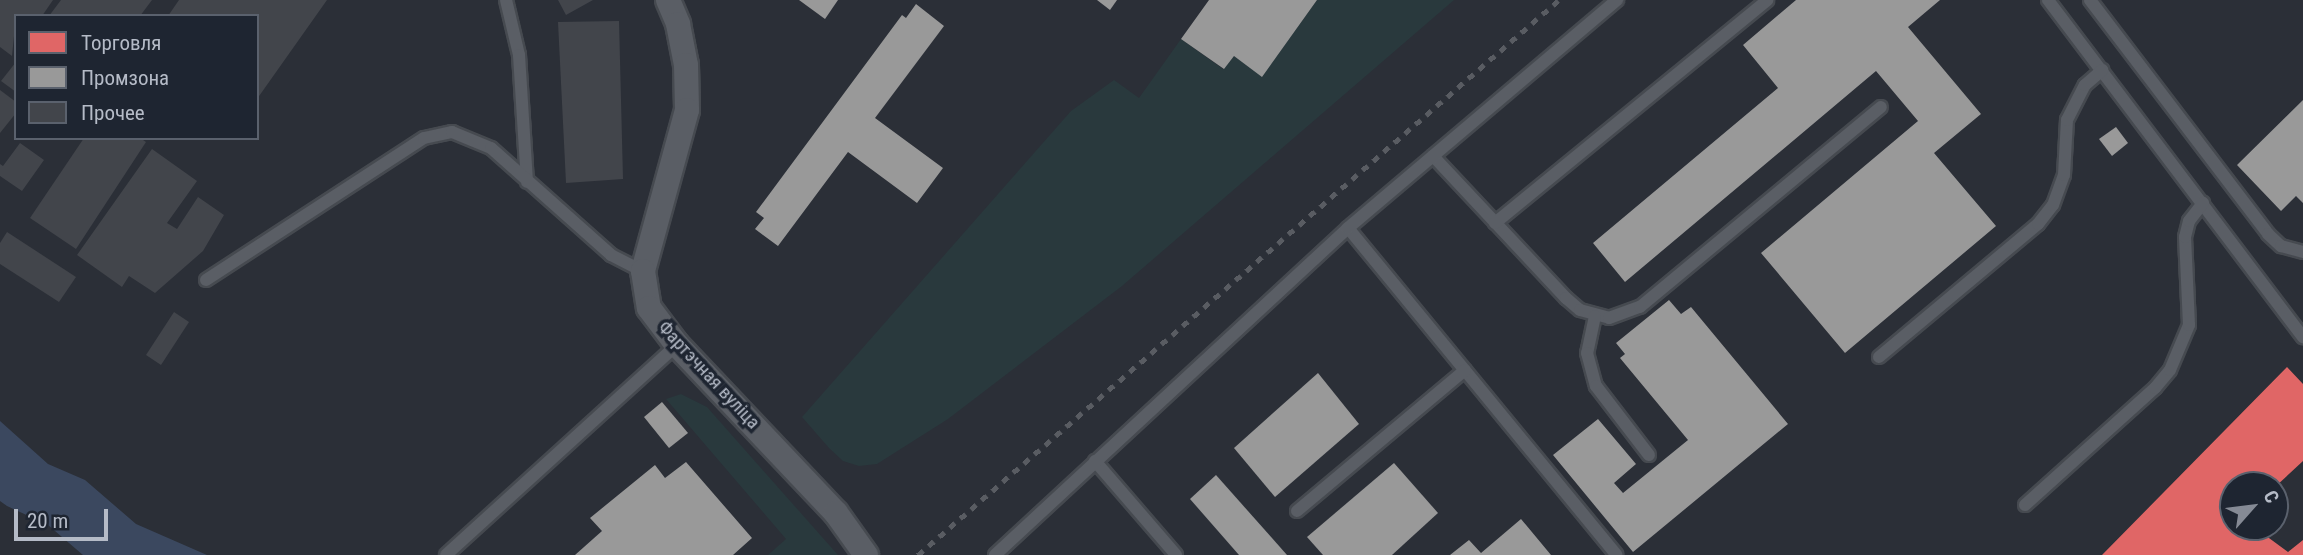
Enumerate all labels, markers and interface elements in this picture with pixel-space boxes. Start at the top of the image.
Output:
legend [14,14,259,140]
text: Торговля [81,31,161,55]
text: Промзона [81,66,169,90]
text: Прочее [81,101,145,125]
street label: Фартэчная вуліца [653,316,765,434]
north arrow [2219,471,2289,541]
text: С [2259,487,2284,507]
scale bar [18,496,112,540]
text: 20 m [27,509,68,533]

